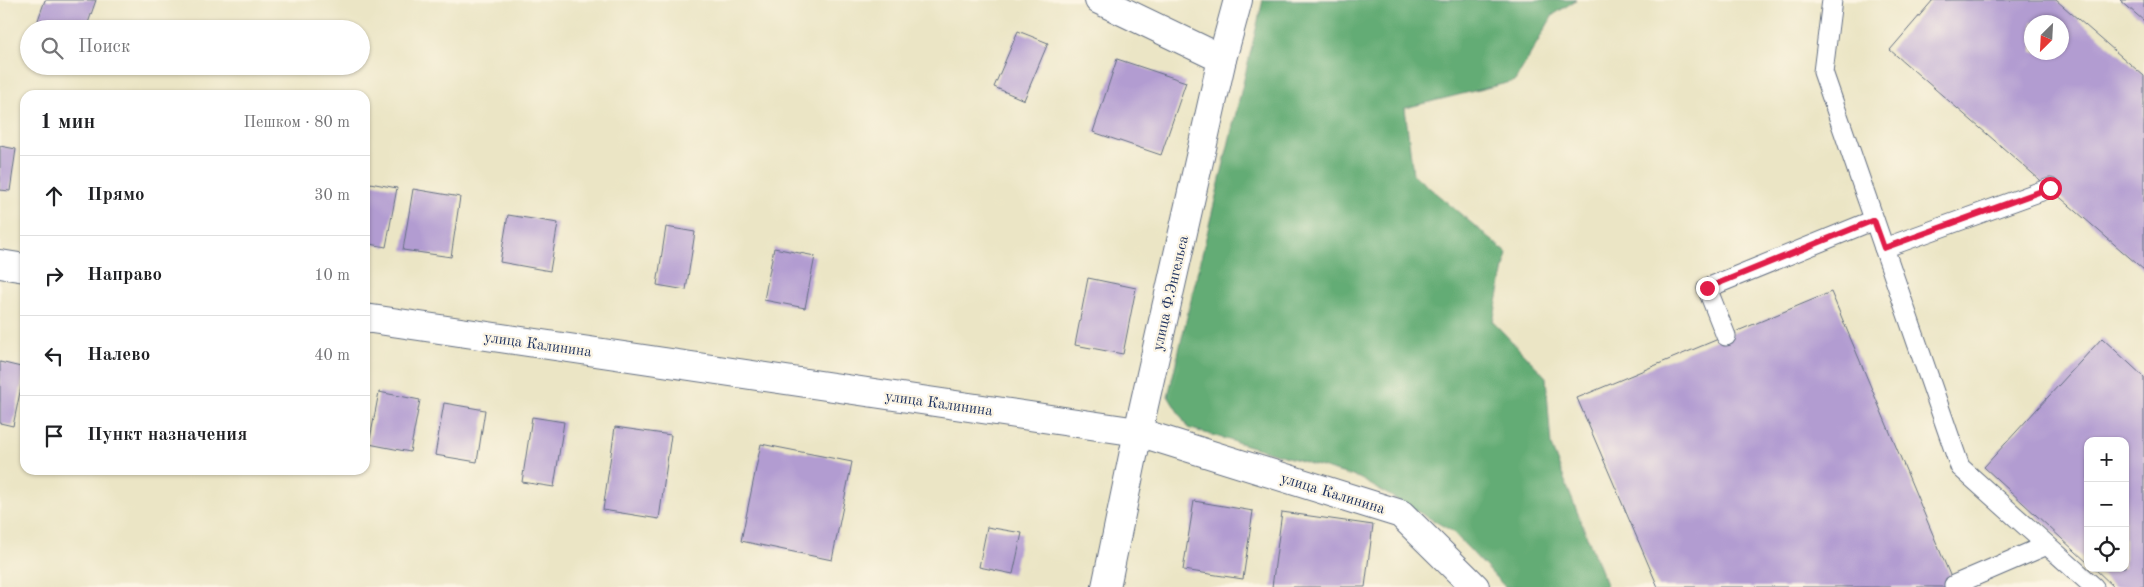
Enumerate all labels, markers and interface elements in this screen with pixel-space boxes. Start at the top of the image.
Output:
north arrow [2024,15,2069,60]
search box [20,20,370,75]
icon: search [38,34,66,62]
text: Поиск [78,38,130,57]
text: 1 мин [40,112,95,133]
text: Пешком · 80 m [243,115,350,131]
route start [2039,177,2062,200]
icon: ahead [40,182,68,210]
text: Прямо [87,186,145,205]
text: 30 m [314,188,350,204]
street label: улица Ф.Энгельса [1151,234,1192,352]
icon: right [40,262,68,290]
text: Направо [87,266,162,285]
text: 10 m [314,268,350,284]
route end [1696,277,1719,300]
street label: улица Калинина [483,331,593,361]
icon: left [40,342,68,370]
text: Налево [87,346,150,365]
text: 40 m [314,348,350,364]
street label: улица Калинина [884,390,994,420]
icon: arrive [40,422,68,450]
text: Пункт назначения [87,426,247,445]
map controls [2084,437,2129,572]
button: + [2084,437,2129,482]
street label: улица Калинина [1279,471,1387,518]
button: − [2084,482,2129,527]
button: locate [2084,527,2129,572]

